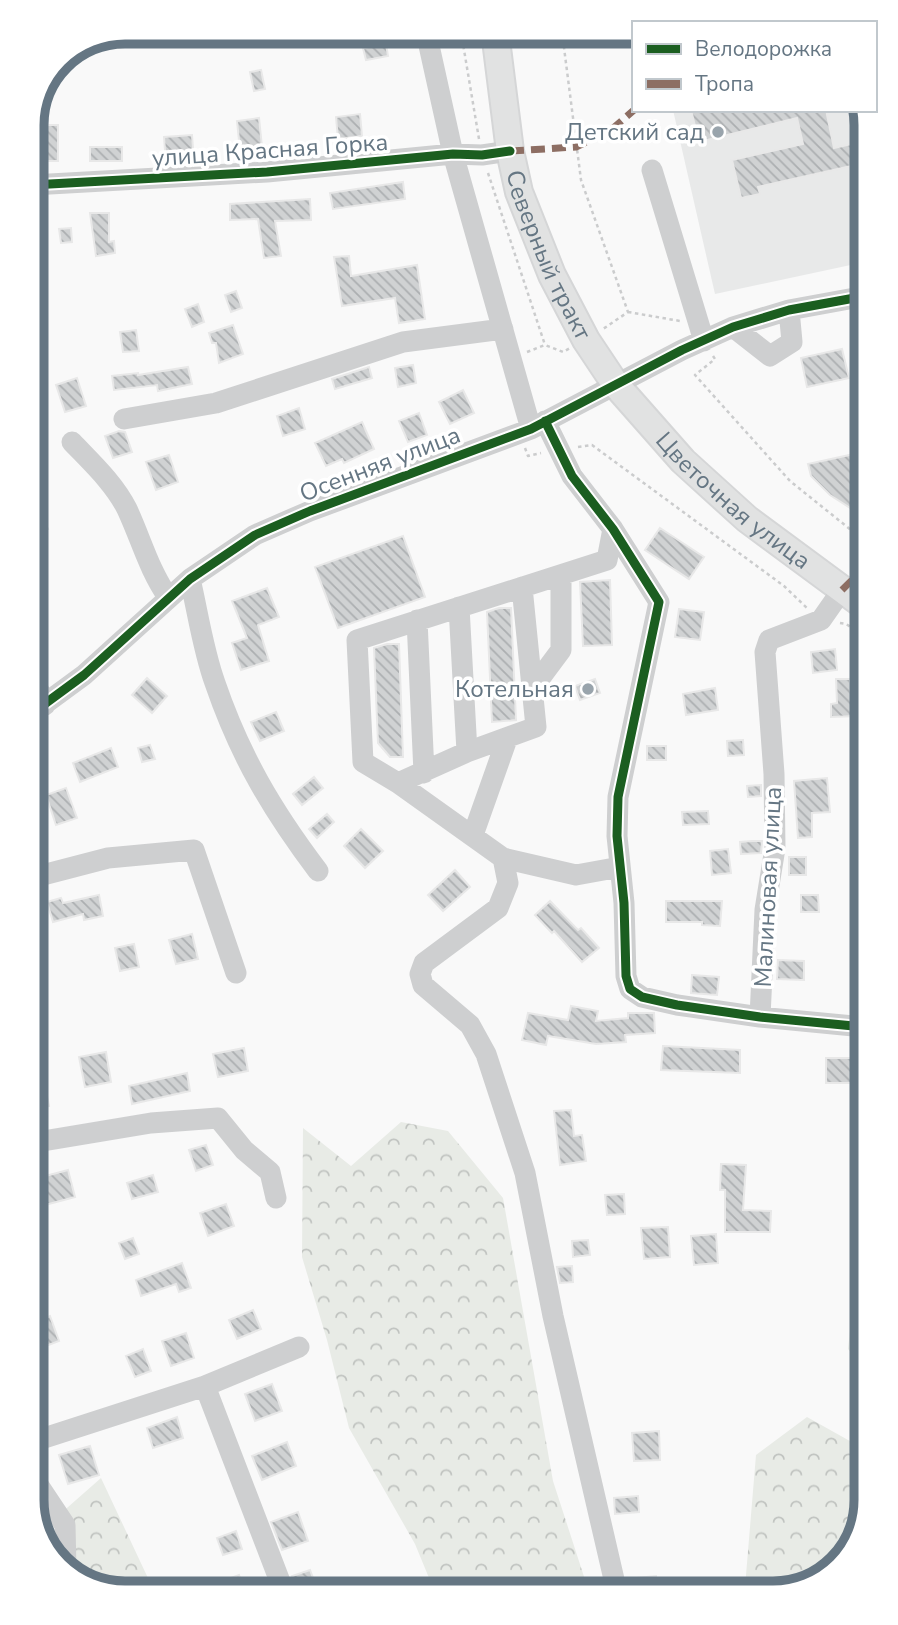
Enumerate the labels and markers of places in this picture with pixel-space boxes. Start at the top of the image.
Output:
place label: Детский сад [565,116,704,148]
marker: Детский сад [710,124,726,140]
place label: Котельная [455,673,574,705]
marker: Котельная [580,681,596,697]

